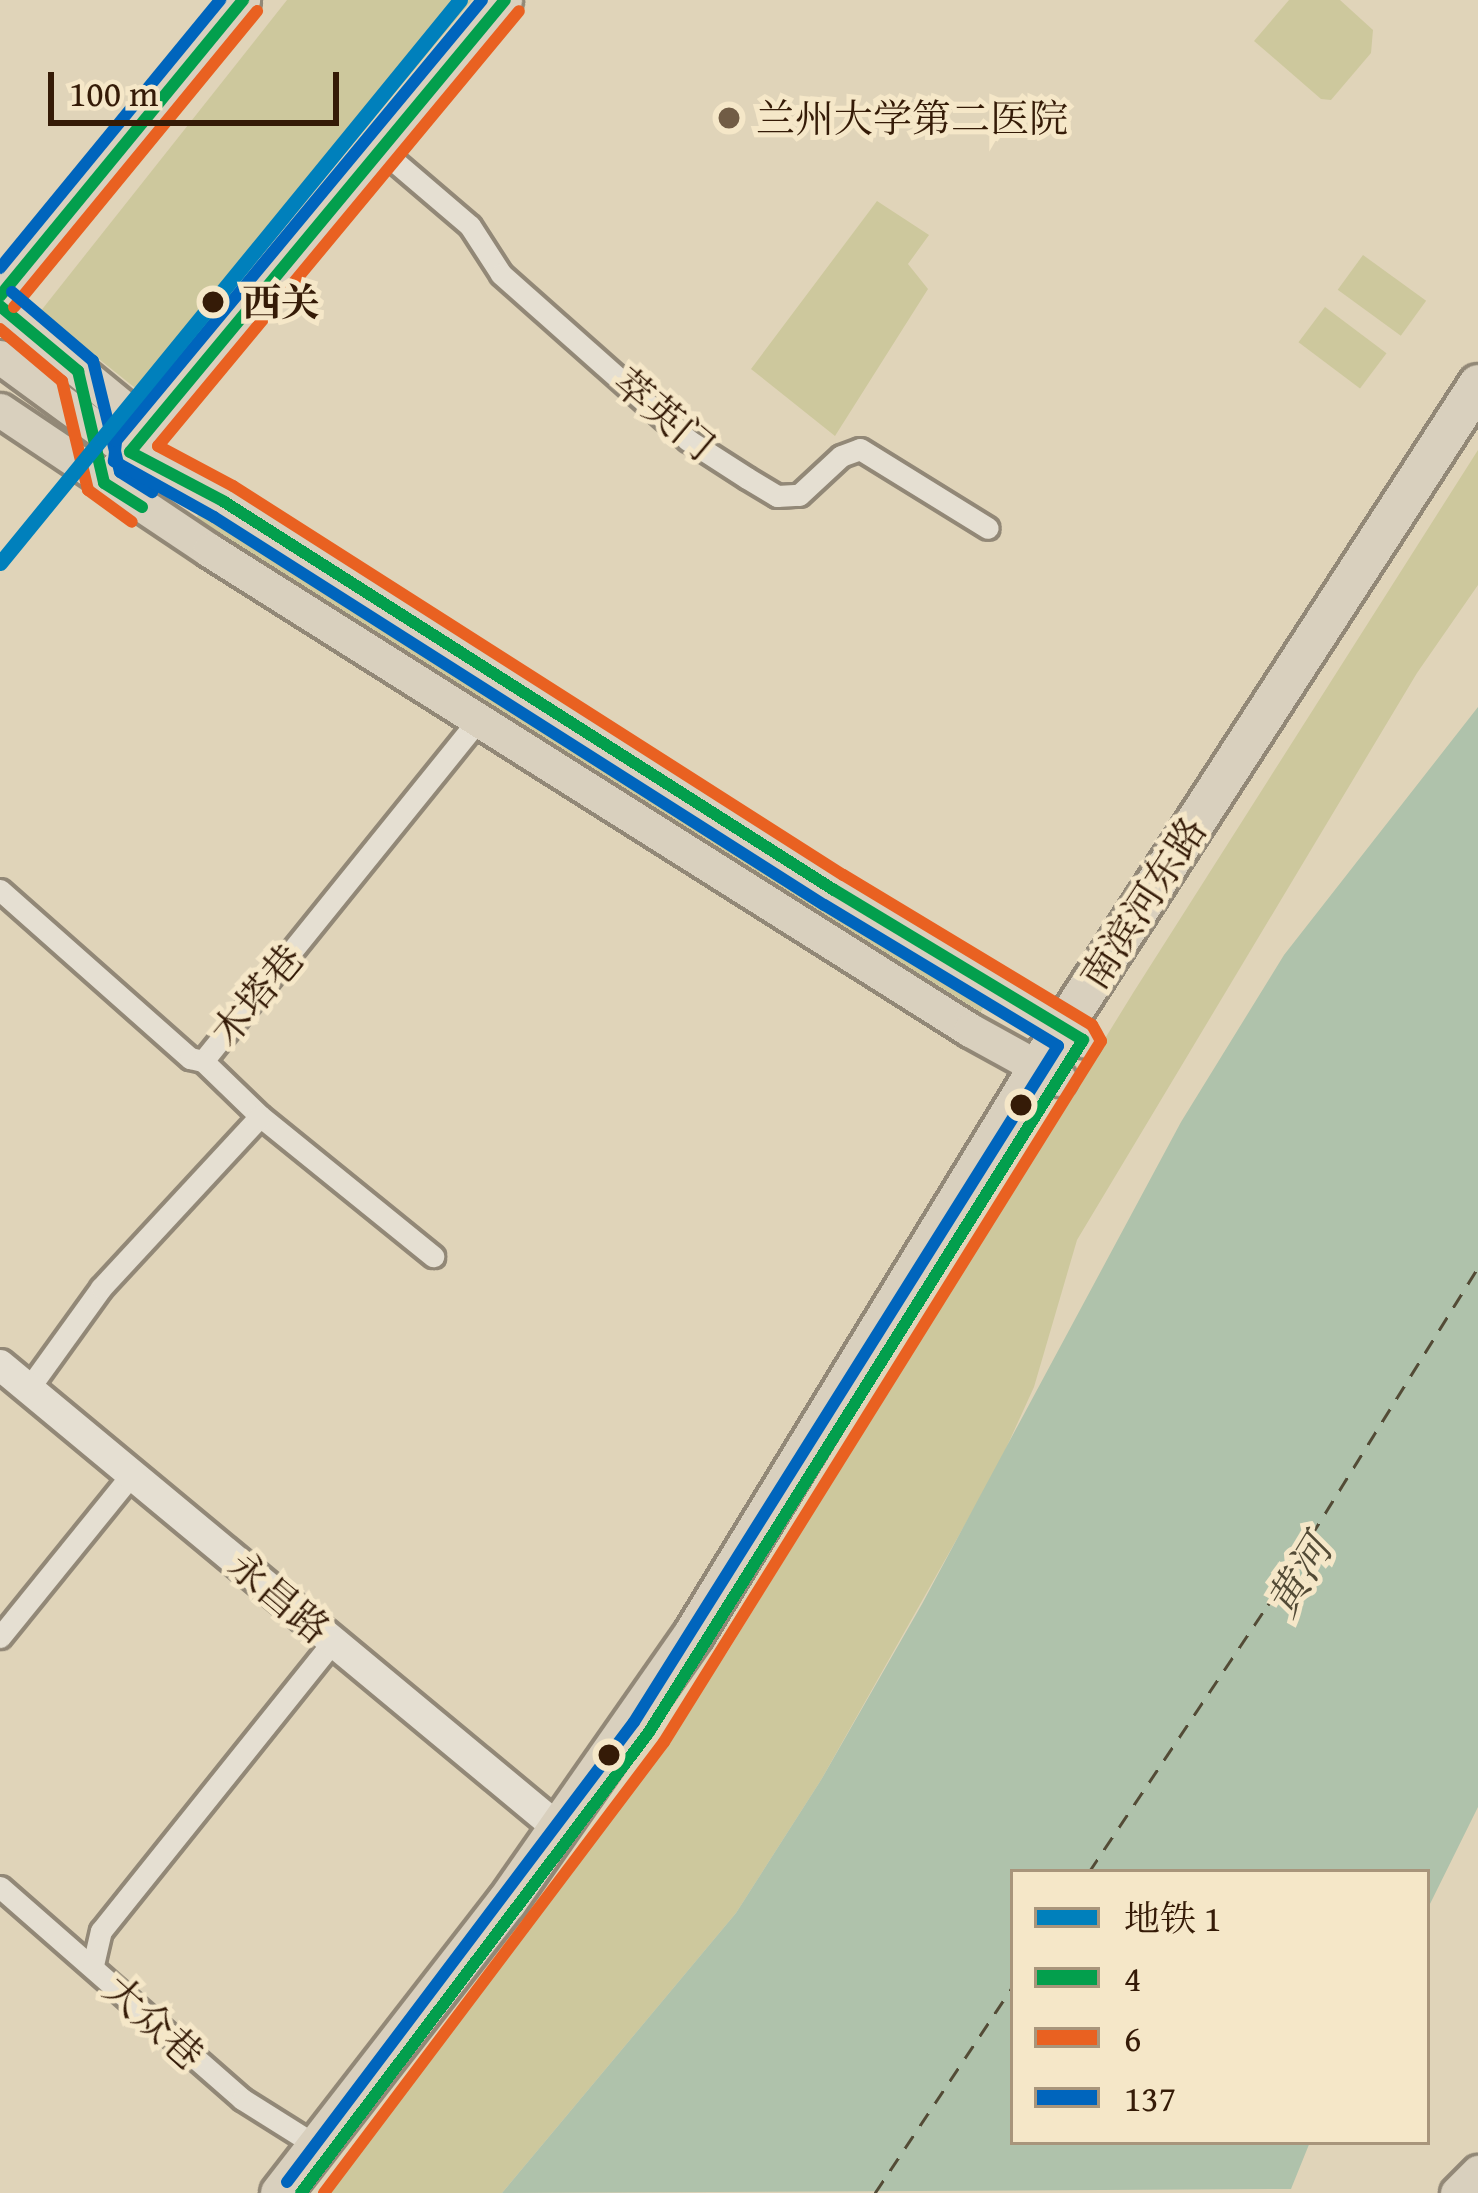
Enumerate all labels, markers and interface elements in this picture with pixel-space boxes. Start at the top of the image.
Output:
scale bar [54,48,345,122]
text: 100 m [69,66,158,119]
place label: 兰州大学第二医院 [756,95,1068,141]
marker: 兰州大学第二医院 [713,102,745,134]
place label: 西关 [242,279,320,325]
marker: 西关 [196,285,230,319]
street label: 萃英门 [604,358,724,470]
street label: 南滨河东路 [1070,808,1216,998]
street label: 木塔巷 [201,935,313,1055]
unlabelled marker [1010,1094,1032,1116]
water label: 黄河 [1256,1527,1342,1625]
street label: 永昌路 [219,1541,339,1653]
unlabelled marker [598,1744,620,1766]
legend [1010,1869,1430,2145]
text: 地铁 1 [1124,1891,1221,1944]
text: 4 [1124,1951,1141,2004]
street label: 大众巷 [95,1965,213,2079]
text: 6 [1124,2011,1141,2064]
text: 137 [1124,2071,1176,2124]

